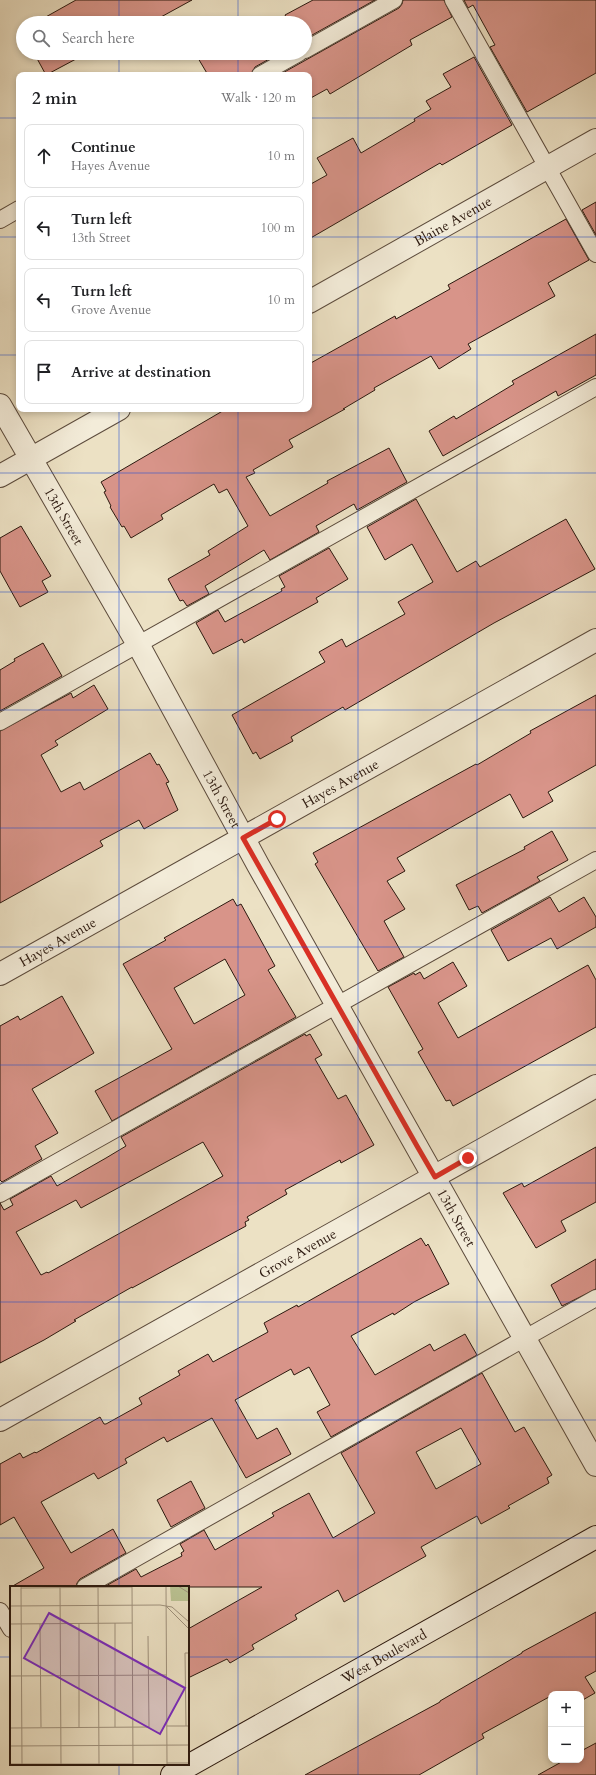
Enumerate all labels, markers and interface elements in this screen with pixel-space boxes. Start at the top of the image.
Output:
search box [16,16,312,60]
icon: search [30,27,52,49]
text: Search here [62,28,135,48]
text: 2 min [32,87,77,110]
text: Walk · 120 m [221,89,296,107]
text: Continue [71,137,136,157]
icon: ahead [33,145,55,167]
text: 10 m [267,147,295,165]
text: Hayes Avenue [71,157,150,175]
street label: Blaine Avenue [411,192,495,251]
text: Turn left [71,209,132,229]
icon: left [33,217,55,239]
text: 100 m [261,219,295,237]
text: 13th Street [71,229,130,247]
text: Turn left [71,281,132,301]
icon: left [33,289,55,311]
text: 10 m [267,291,295,309]
text: Grove Avenue [71,301,151,319]
icon: arrive [33,361,55,383]
text: Arrive at destination [71,362,211,382]
street label: 13th Street [39,484,88,549]
street label: Hayes Avenue [299,755,382,813]
street label: 13th Street [198,766,245,832]
route start [268,810,286,828]
street label: Hayes Avenue [16,913,100,971]
route end [459,1149,477,1167]
street label: 13th Street [432,1185,480,1251]
street label: Grove Avenue [255,1224,340,1283]
inset map [10,1586,189,1765]
street label: West Boulevard [337,1625,431,1689]
map controls [548,1691,584,1763]
button: + [548,1691,584,1727]
button: − [548,1727,584,1763]

